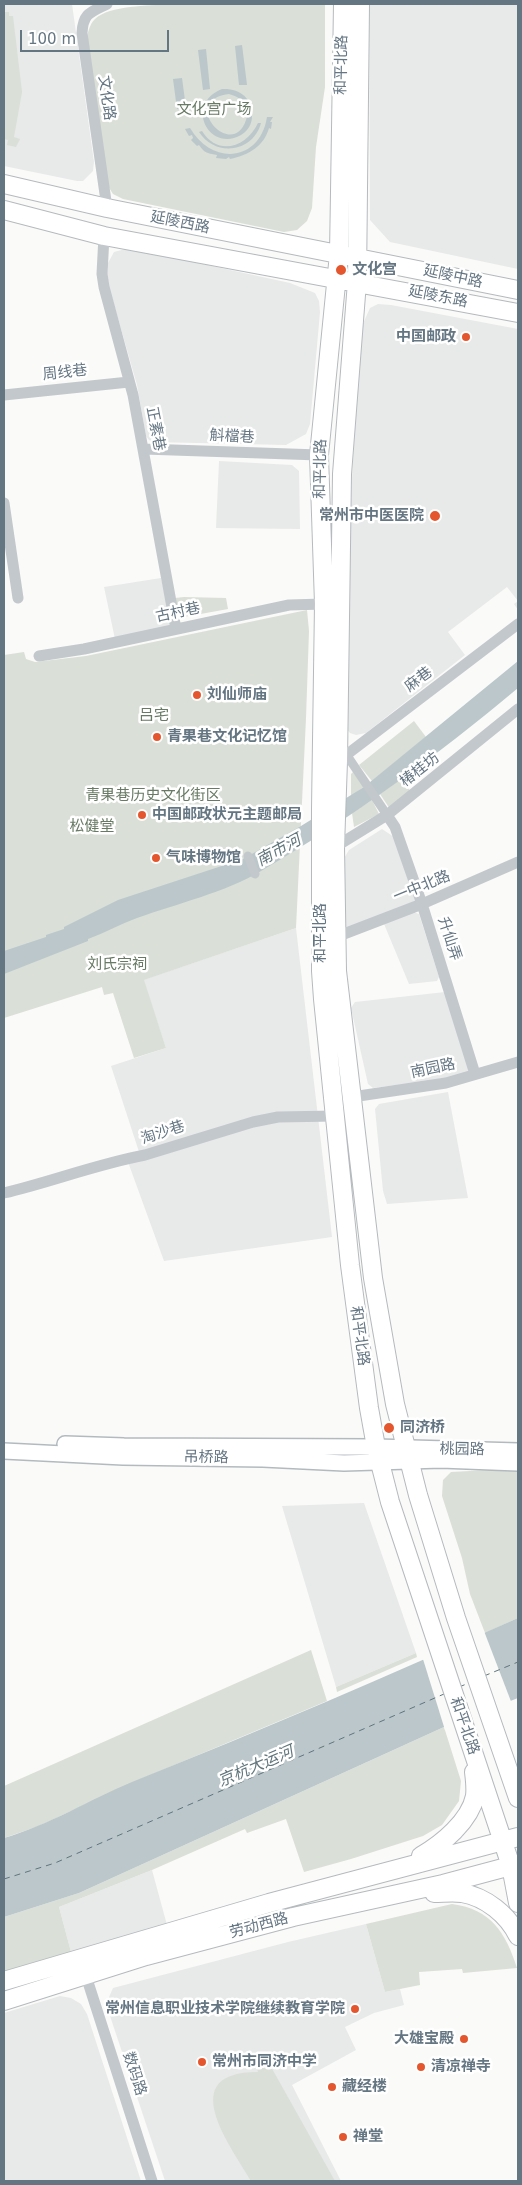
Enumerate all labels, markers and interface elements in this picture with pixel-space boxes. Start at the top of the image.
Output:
scale bar [22,20,171,52]
text: 100 m [28,30,76,48]
street label: 和平北路 [332,35,352,95]
street label: 文化路 [94,74,118,122]
park label: 文化宫广场 [177,101,251,119]
street label: 延陵西路 [149,208,211,238]
place label: 文化宫 [352,261,397,279]
street label: 延陵中路 [422,262,484,292]
marker: 文化宫 [334,263,348,277]
street label: 延陵东路 [407,282,469,312]
place label: 中国邮政 [396,328,456,346]
marker: 中国邮政 [460,331,472,343]
street label: 周线巷 [42,362,88,384]
street label: 正素巷 [142,405,168,453]
street label: 斛檔巷 [209,427,255,447]
street label: 和平北路 [311,439,331,499]
place label: 常州市中医医院 [319,507,424,525]
marker: 常州市中医医院 [428,509,442,523]
street label: 古村巷 [154,600,202,626]
street label: 麻巷 [402,664,436,696]
place label: 刘仙师庙 [207,686,267,704]
marker: 刘仙师庙 [191,689,203,701]
park label: 吕宅 [139,707,169,725]
place label: 青果巷文化记忆馆 [167,728,287,746]
marker: 青果巷文化记忆馆 [151,731,163,743]
street label: 椿桂坊 [397,749,443,791]
park label: 青果巷历史文化街区 [86,787,220,805]
place label: 中国邮政状元主题邮局 [152,806,302,824]
marker: 中国邮政状元主题邮局 [136,809,148,821]
park label: 松健堂 [70,818,114,836]
water label: 南市河 [253,831,305,871]
place label: 气味博物馆 [166,849,241,867]
marker: 气味博物馆 [150,852,162,864]
street label: 一中北路 [391,867,453,907]
street label: 和平北路 [312,903,330,963]
street label: 升仙弄 [433,915,465,963]
park label: 刘氏宗祠 [87,956,147,974]
street label: 南园路 [409,1056,457,1082]
street label: 淘沙巷 [139,1117,187,1149]
street label: 和平北路 [346,1305,372,1367]
place label: 同济桥 [400,1419,445,1437]
marker: 同济桥 [382,1421,396,1435]
street label: 桃园路 [439,1441,485,1459]
street label: 吊桥路 [183,1449,229,1467]
street label: 和平北路 [446,1695,482,1757]
water label: 京杭大运河 [215,1743,297,1791]
street label: 劳动西路 [228,1910,290,1942]
place label: 常州信息职业技术学院继续教育学院 [105,2000,345,2018]
marker: 常州信息职业技术学院继续教育学院 [349,2003,361,2015]
place label: 大雄宝殿 [394,2030,454,2048]
marker: 大雄宝殿 [458,2033,470,2045]
street label: 数码路 [118,2050,150,2098]
place label: 常州市同济中学 [212,2053,317,2071]
marker: 常州市同济中学 [196,2056,208,2068]
place label: 清凉禅寺 [431,2058,491,2076]
marker: 清凉禅寺 [415,2061,427,2073]
place label: 藏经楼 [342,2078,387,2096]
marker: 藏经楼 [326,2081,338,2093]
place label: 禅堂 [353,2128,383,2146]
marker: 禅堂 [337,2131,349,2143]

